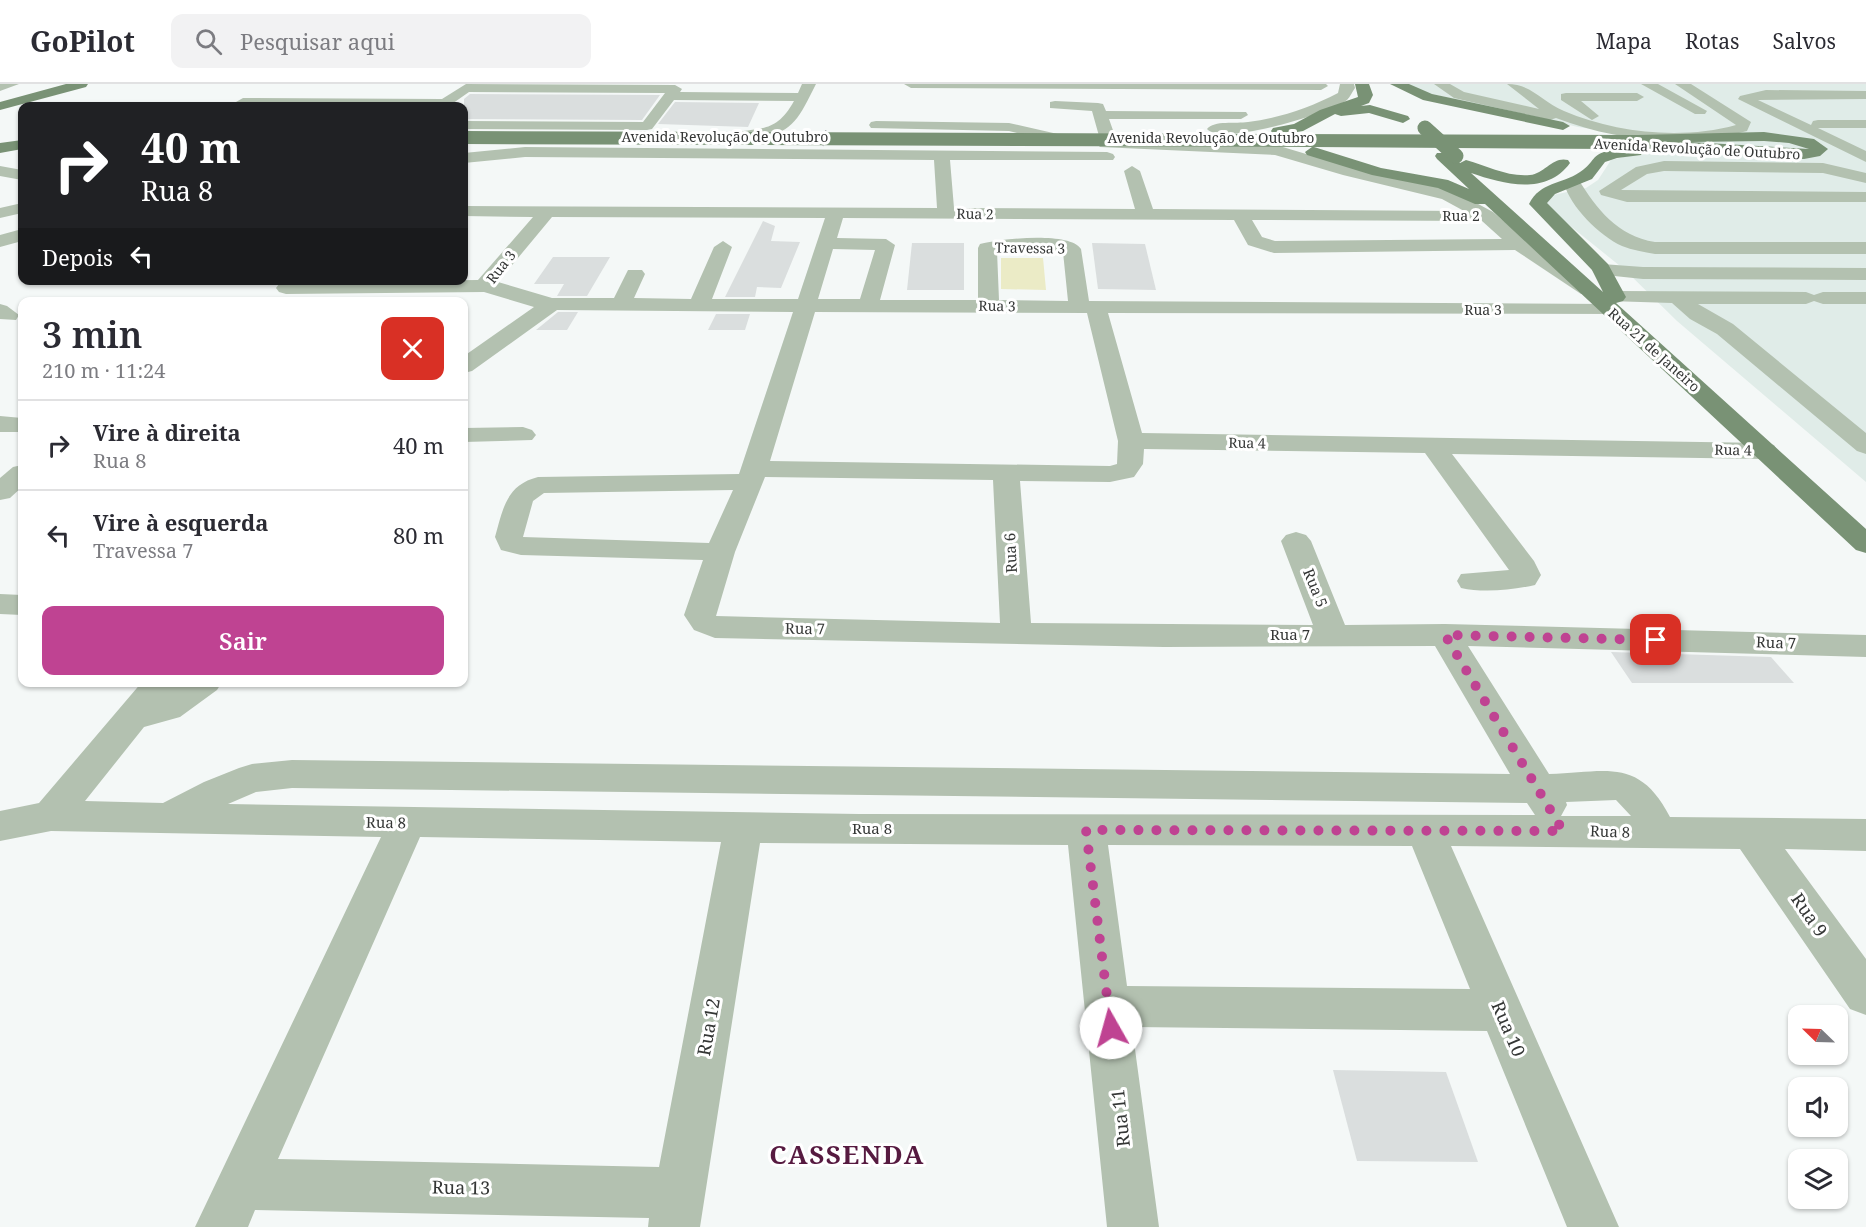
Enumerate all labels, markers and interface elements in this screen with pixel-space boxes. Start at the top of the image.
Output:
search box [171,14,591,68]
text: GoPilot [30,22,135,60]
icon: search [192,25,225,58]
text: Pesquisar aqui [240,26,395,56]
text: Mapa [1596,27,1652,55]
text: Rotas [1685,27,1739,55]
text: Salvos [1772,27,1836,55]
text: 40 m [141,118,241,175]
icon: right [42,126,120,204]
street label: Avenida Revolução de Outubro [622,127,828,146]
street label: Avenida Revolução de Outubro [1108,128,1314,147]
street label: Avenida Revolução de Outubro [1593,134,1801,163]
text: Rua 8 [141,172,213,209]
street label: Rua 2 [956,204,994,223]
street label: Rua 2 [1442,206,1480,225]
street label: Travessa 3 [995,237,1066,258]
icon: left [125,240,158,273]
text: Depois [42,242,113,272]
street label: Rua 3 [482,246,520,287]
street label: Rua 3 [978,296,1016,315]
street label: Rua 3 [1464,300,1502,319]
street label: Rua 21 de Janeiro [1604,303,1704,396]
text: 3 min [42,310,143,359]
button: close [381,317,444,380]
text: 210 m · 11:24 [42,357,165,384]
text: Vire à direita [93,417,241,447]
icon: right [42,429,75,462]
text: 40 m [393,430,444,460]
street label: Rua 4 [1228,433,1266,452]
street label: Rua 4 [1714,440,1752,459]
text: Rua 8 [93,447,146,474]
text: Vire à esquerda [93,507,269,537]
icon: left [42,519,75,552]
text: 80 m [393,520,444,550]
street label: Rua 6 [999,533,1021,574]
text: Travessa 7 [93,537,194,564]
street label: Rua 5 [1299,565,1333,610]
button: Sair [42,606,444,675]
pin [1630,614,1681,665]
street label: Rua 7 [785,618,825,638]
icon: arrive [1639,623,1672,656]
street label: Rua 7 [1270,624,1310,644]
street label: Rua 7 [1756,631,1796,653]
street label: Rua 8 [366,812,406,832]
street label: Rua 8 [852,818,892,838]
street label: Rua 8 [1590,820,1630,842]
street label: Rua 9 [1786,888,1833,941]
street label: Rua 12 [691,996,725,1058]
position arrow [1079,996,1143,1060]
street label: Rua 10 [1487,997,1531,1060]
north arrow [1788,1005,1848,1065]
map controls [1788,1005,1848,1209]
button: sound [1788,1077,1848,1137]
street label: Rua 11 [1105,1088,1135,1148]
district label: CASSENDA [769,1136,925,1172]
button: layers [1788,1149,1848,1209]
street label: Rua 13 [432,1174,490,1200]

